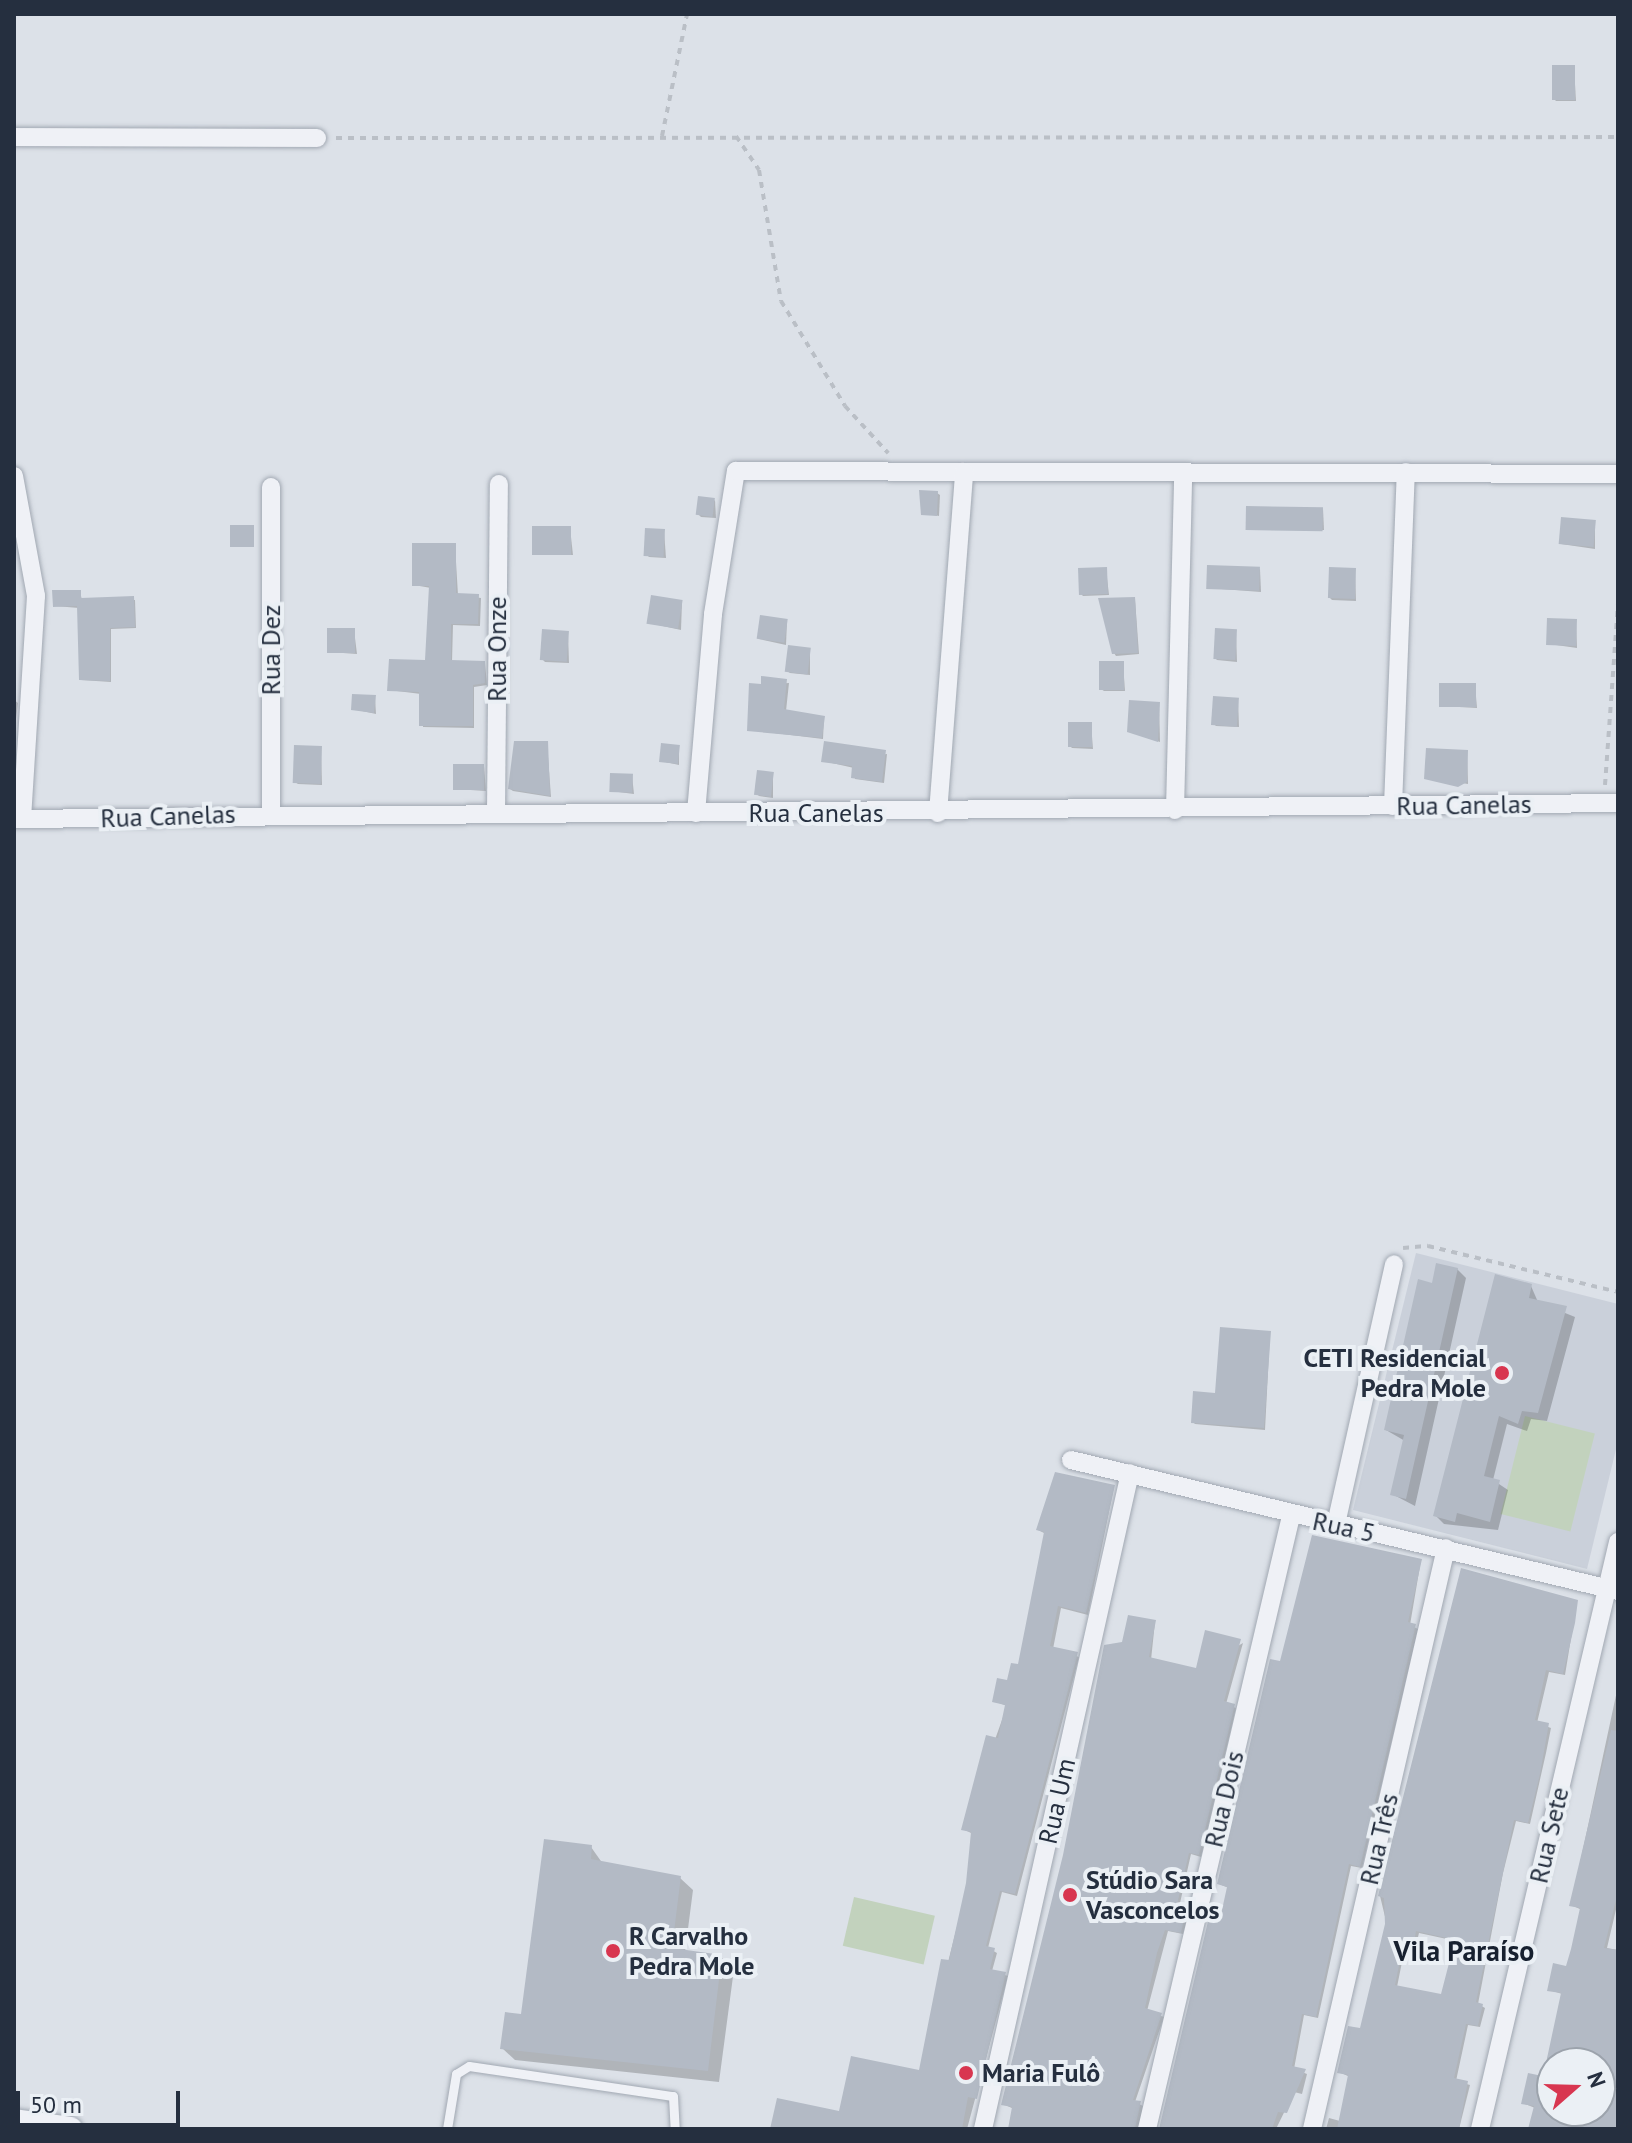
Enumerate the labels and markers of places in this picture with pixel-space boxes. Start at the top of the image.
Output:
place label: CETI Residencial Pedra Mole [1303,1342,1486,1404]
marker: CETI Residencial Pedra Mole [1493,1364,1511,1382]
place label: Stúdio Sara Vasconcelos [1086,1864,1220,1926]
marker: Stúdio Sara Vasconcelos [1061,1886,1079,1904]
place label: R Carvalho Pedra Mole [629,1920,754,1982]
marker: R Carvalho Pedra Mole [604,1942,622,1960]
place label: Maria Fulô [982,2057,1100,2089]
marker: Maria Fulô [957,2064,975,2082]

